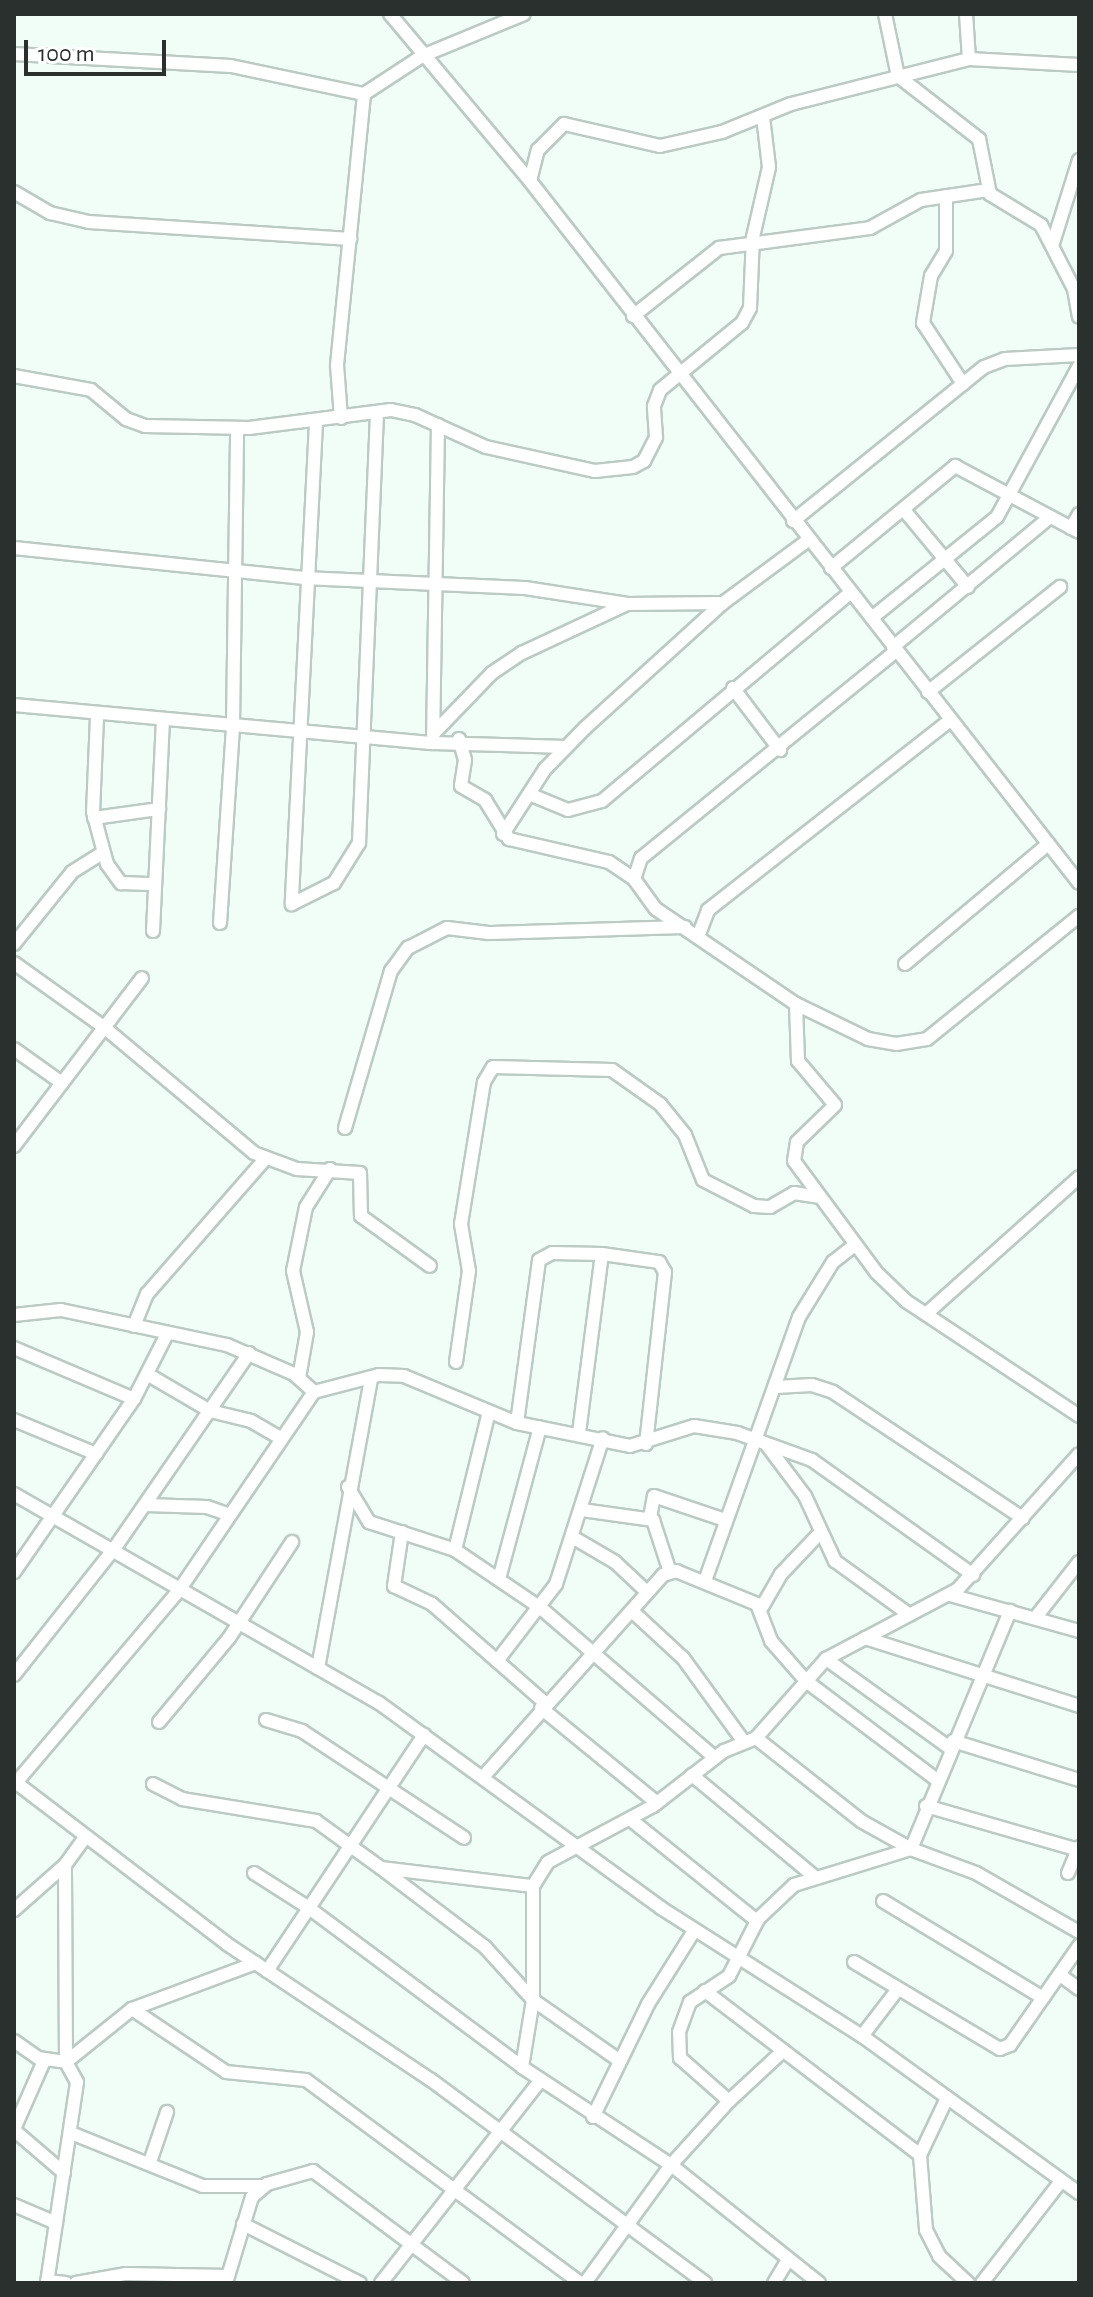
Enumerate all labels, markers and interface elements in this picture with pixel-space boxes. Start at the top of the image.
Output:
scale bar [28,24,170,74]
text: 100 m [38,42,95,66]

